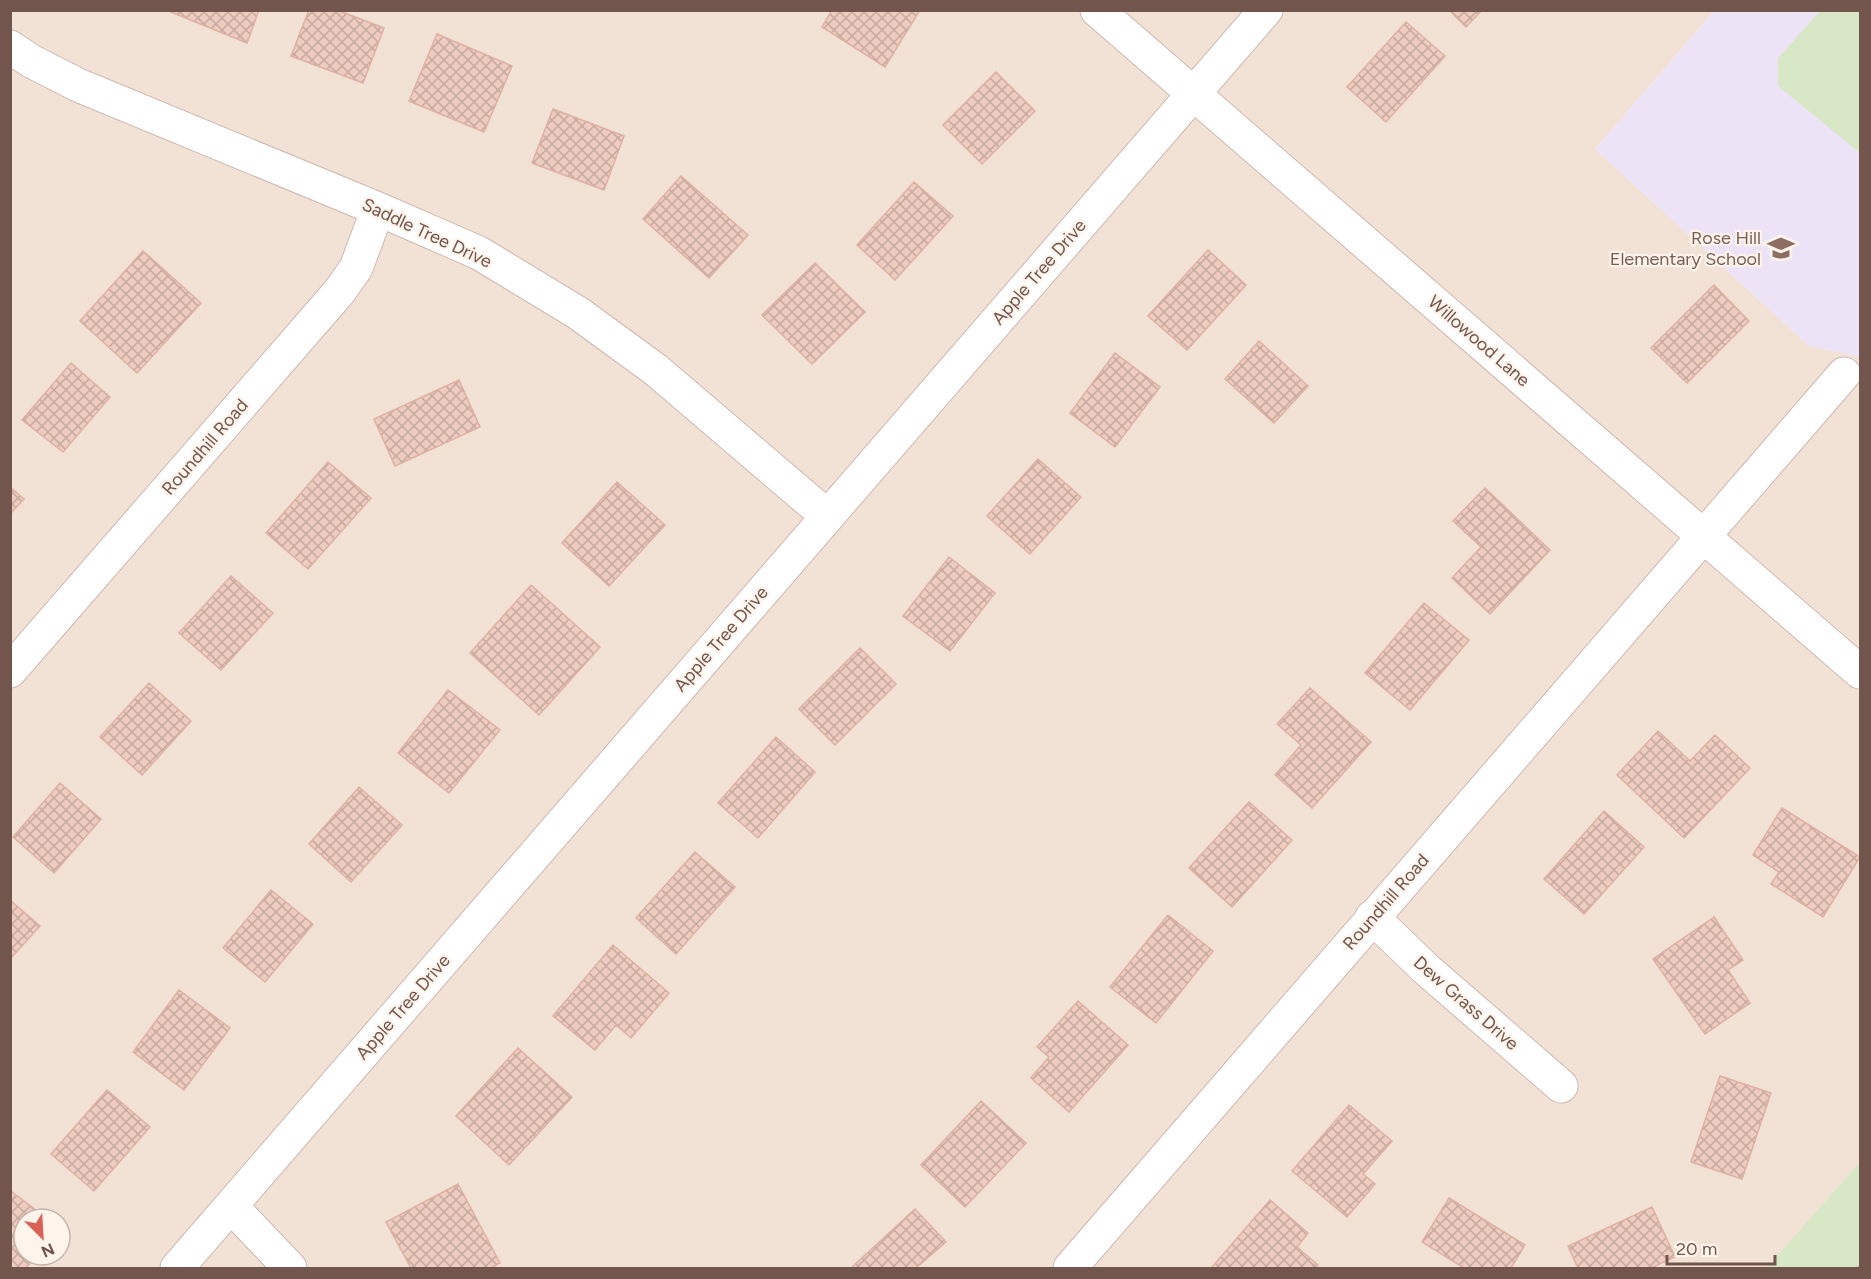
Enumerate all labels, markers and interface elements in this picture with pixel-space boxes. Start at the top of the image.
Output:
street label: Saddle Tree Drive [359,193,495,273]
street label: Apple Tree Drive [987,215,1091,329]
place label: Rose Hill Elementary School [1610,227,1761,270]
school or university icon: Rose Hill Elementary School [1766,233,1796,263]
street label: Willowood Lane [1424,291,1535,391]
street label: Roundhill Road [157,394,253,500]
street label: Apple Tree Drive [669,582,773,696]
street label: Roundhill Road [1338,849,1434,955]
street label: Apple Tree Drive [351,950,455,1064]
street label: Dew Grass Drive [1409,951,1523,1055]
north arrow [12,1207,72,1267]
scale bar [1667,1228,1775,1266]
text: 20 m [1676,1238,1717,1260]
text: N [38,1239,57,1261]

